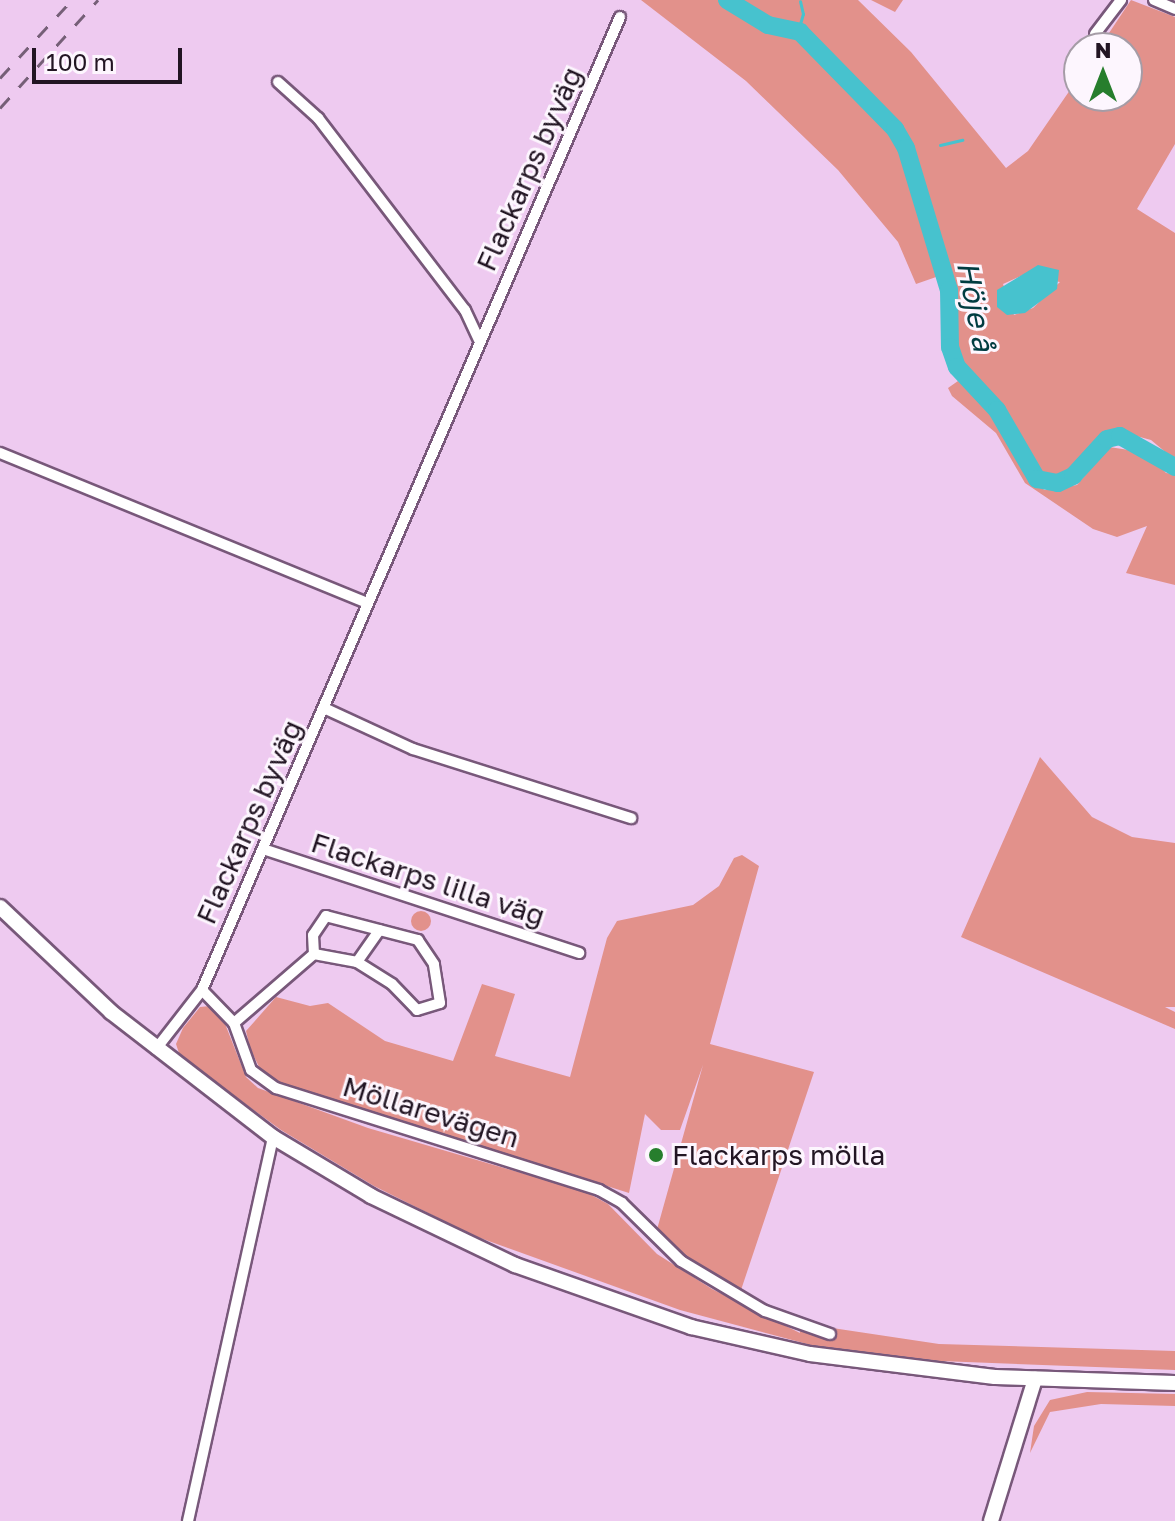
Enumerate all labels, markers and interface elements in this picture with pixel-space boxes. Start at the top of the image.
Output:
scale bar [36,32,186,82]
north arrow [1063,32,1143,112]
text: N [1095,36,1111,63]
text: 100 m [46,47,115,76]
street label: Flackarps byväg [469,62,589,276]
water label: Höje å [950,258,1002,354]
street label: Flackarps byväg [189,715,309,929]
street label: Flackarps lilla väg [307,825,549,933]
street label: Möllarevägen [339,1069,523,1155]
place label: Flackarps mölla [672,1138,885,1172]
marker: Flackarps mölla [647,1146,665,1164]

